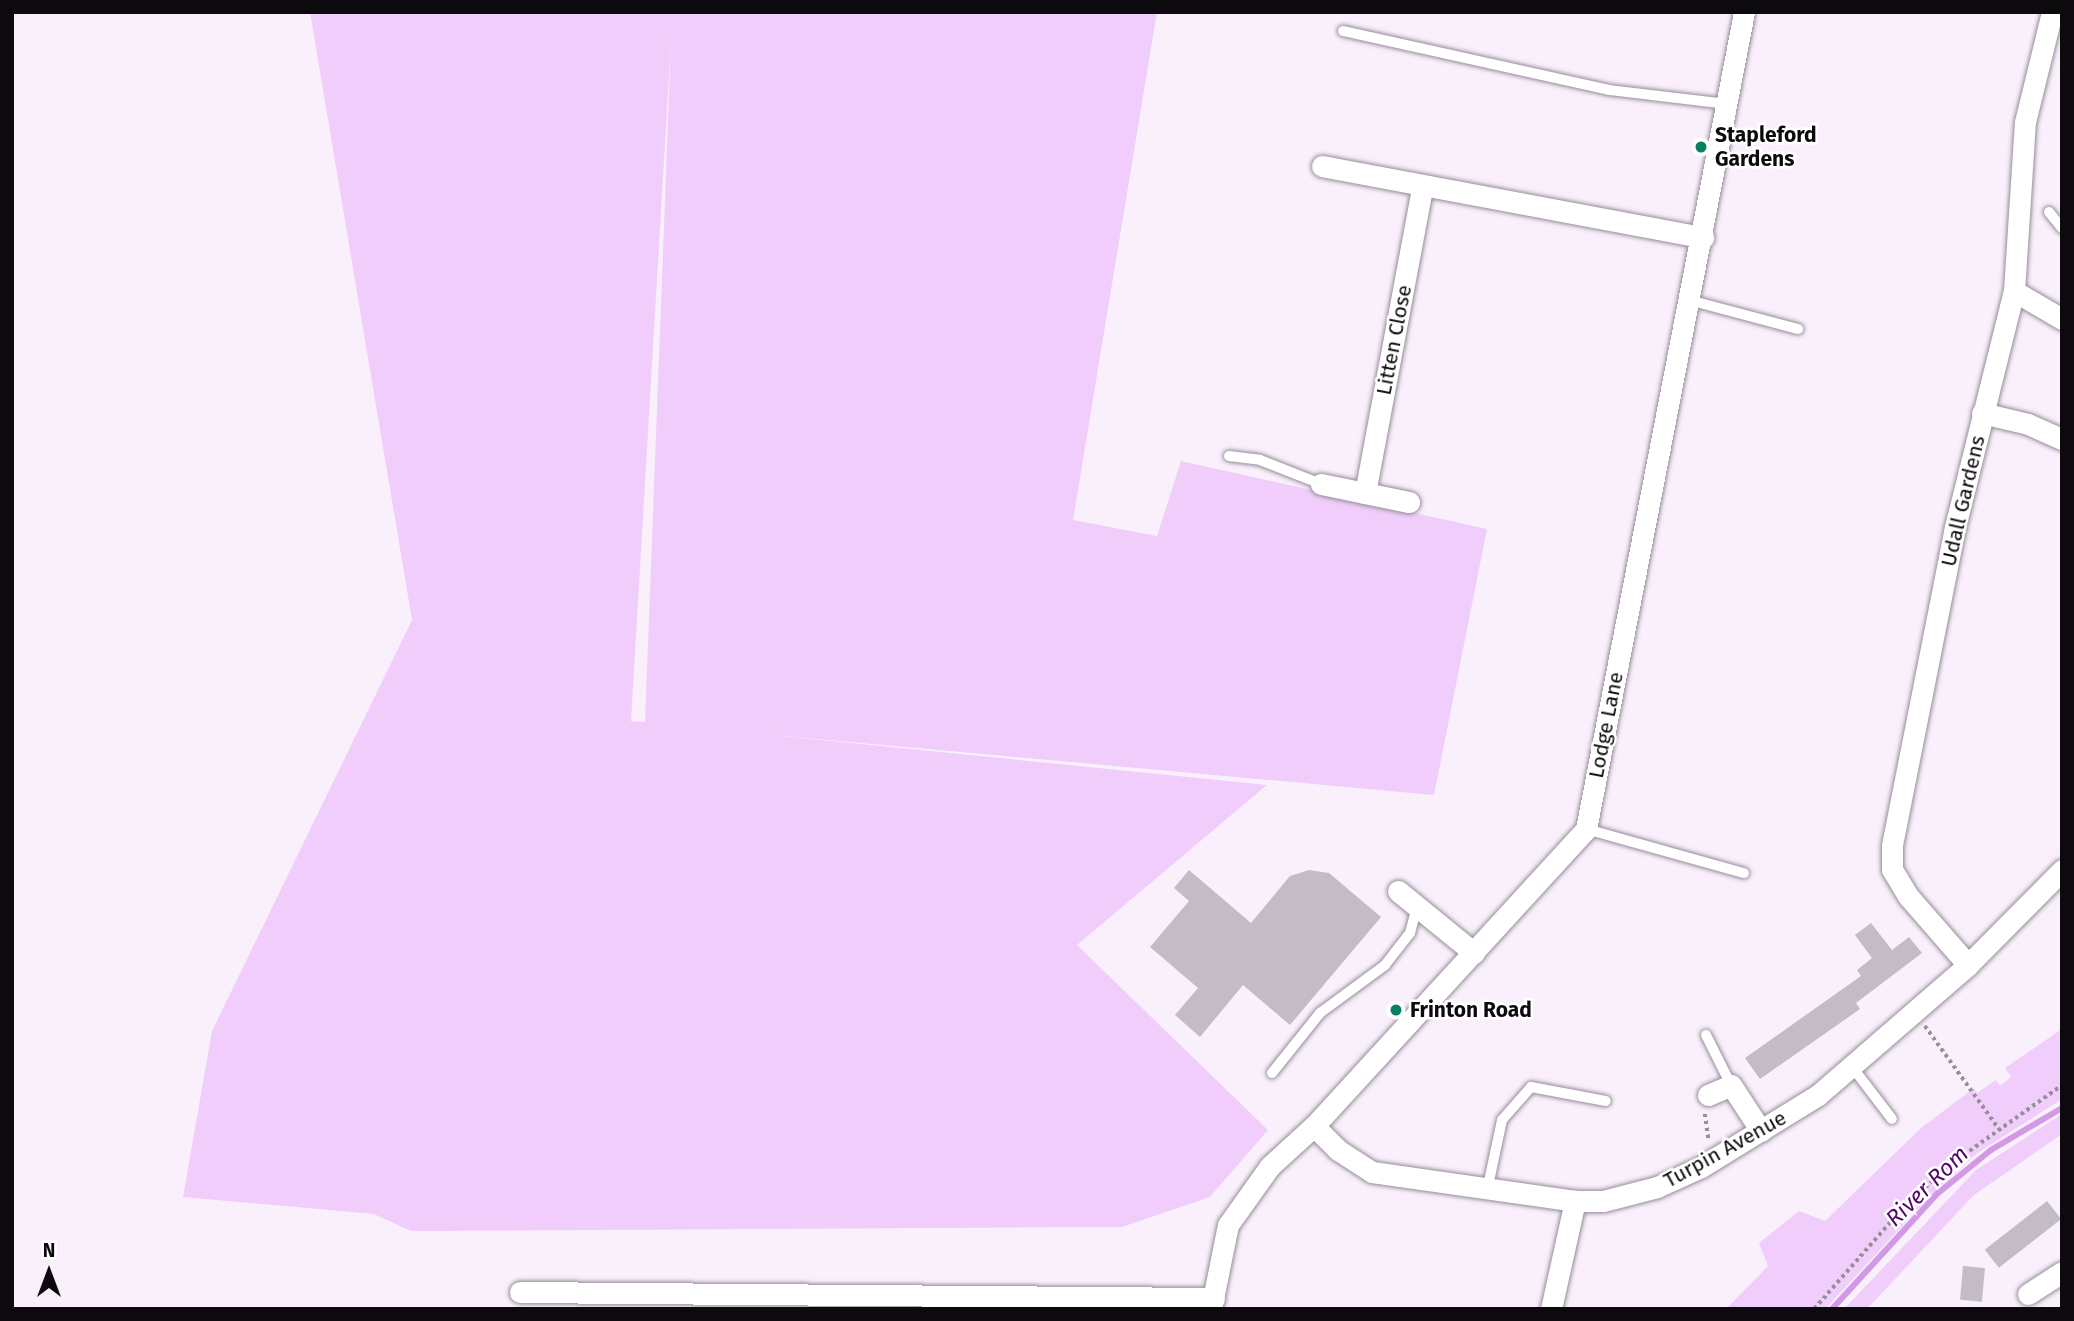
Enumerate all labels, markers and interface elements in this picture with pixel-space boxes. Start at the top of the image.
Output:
place label: Stapleford Gardens [1715,122,1817,172]
marker: Stapleford Gardens [1693,139,1709,155]
street label: Litten Close [1371,283,1417,397]
street label: Udall Gardens [1936,433,1990,569]
street label: Lodge Lane [1583,670,1629,780]
place label: Frinton Road [1410,997,1532,1023]
marker: Frinton Road [1388,1002,1404,1018]
street label: Turpin Avenue [1659,1105,1791,1193]
water label: River Rom [1880,1140,1974,1232]
north arrow [14,1237,84,1307]
text: N [43,1239,55,1262]

